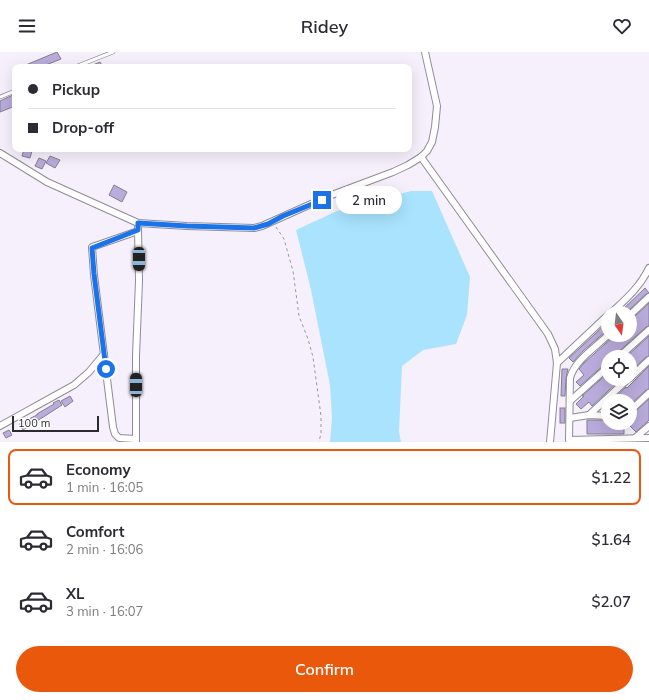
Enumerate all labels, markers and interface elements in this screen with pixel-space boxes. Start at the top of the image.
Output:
icon: menu [16,15,38,37]
text: Ridey [301,15,348,38]
icon: heart [611,15,633,37]
text: Pickup [52,80,100,99]
text: Drop-off [52,118,114,137]
callout: 2 min [336,186,402,214]
route end [313,191,331,209]
text: 2 min [352,192,386,208]
car [133,247,145,271]
north arrow [601,306,637,342]
map controls [601,306,637,430]
button: locate [601,350,637,386]
route start [97,360,115,378]
car [130,373,142,397]
button: layers [601,394,637,430]
scale bar [12,414,99,433]
text: 100 m [18,416,50,430]
icon: car [18,459,54,495]
text: Economy [66,460,131,479]
text: $1.22 [591,468,631,487]
text: 1 min · 16:05 [66,479,143,495]
icon: car [18,521,54,557]
text: Comfort [66,522,124,541]
text: $1.64 [591,530,631,549]
text: 2 min · 16:06 [66,541,143,557]
icon: car [18,583,54,619]
text: XL [66,584,84,603]
text: $2.07 [591,592,631,611]
text: 3 min · 16:07 [66,603,143,619]
button: Confirm [16,646,633,692]

